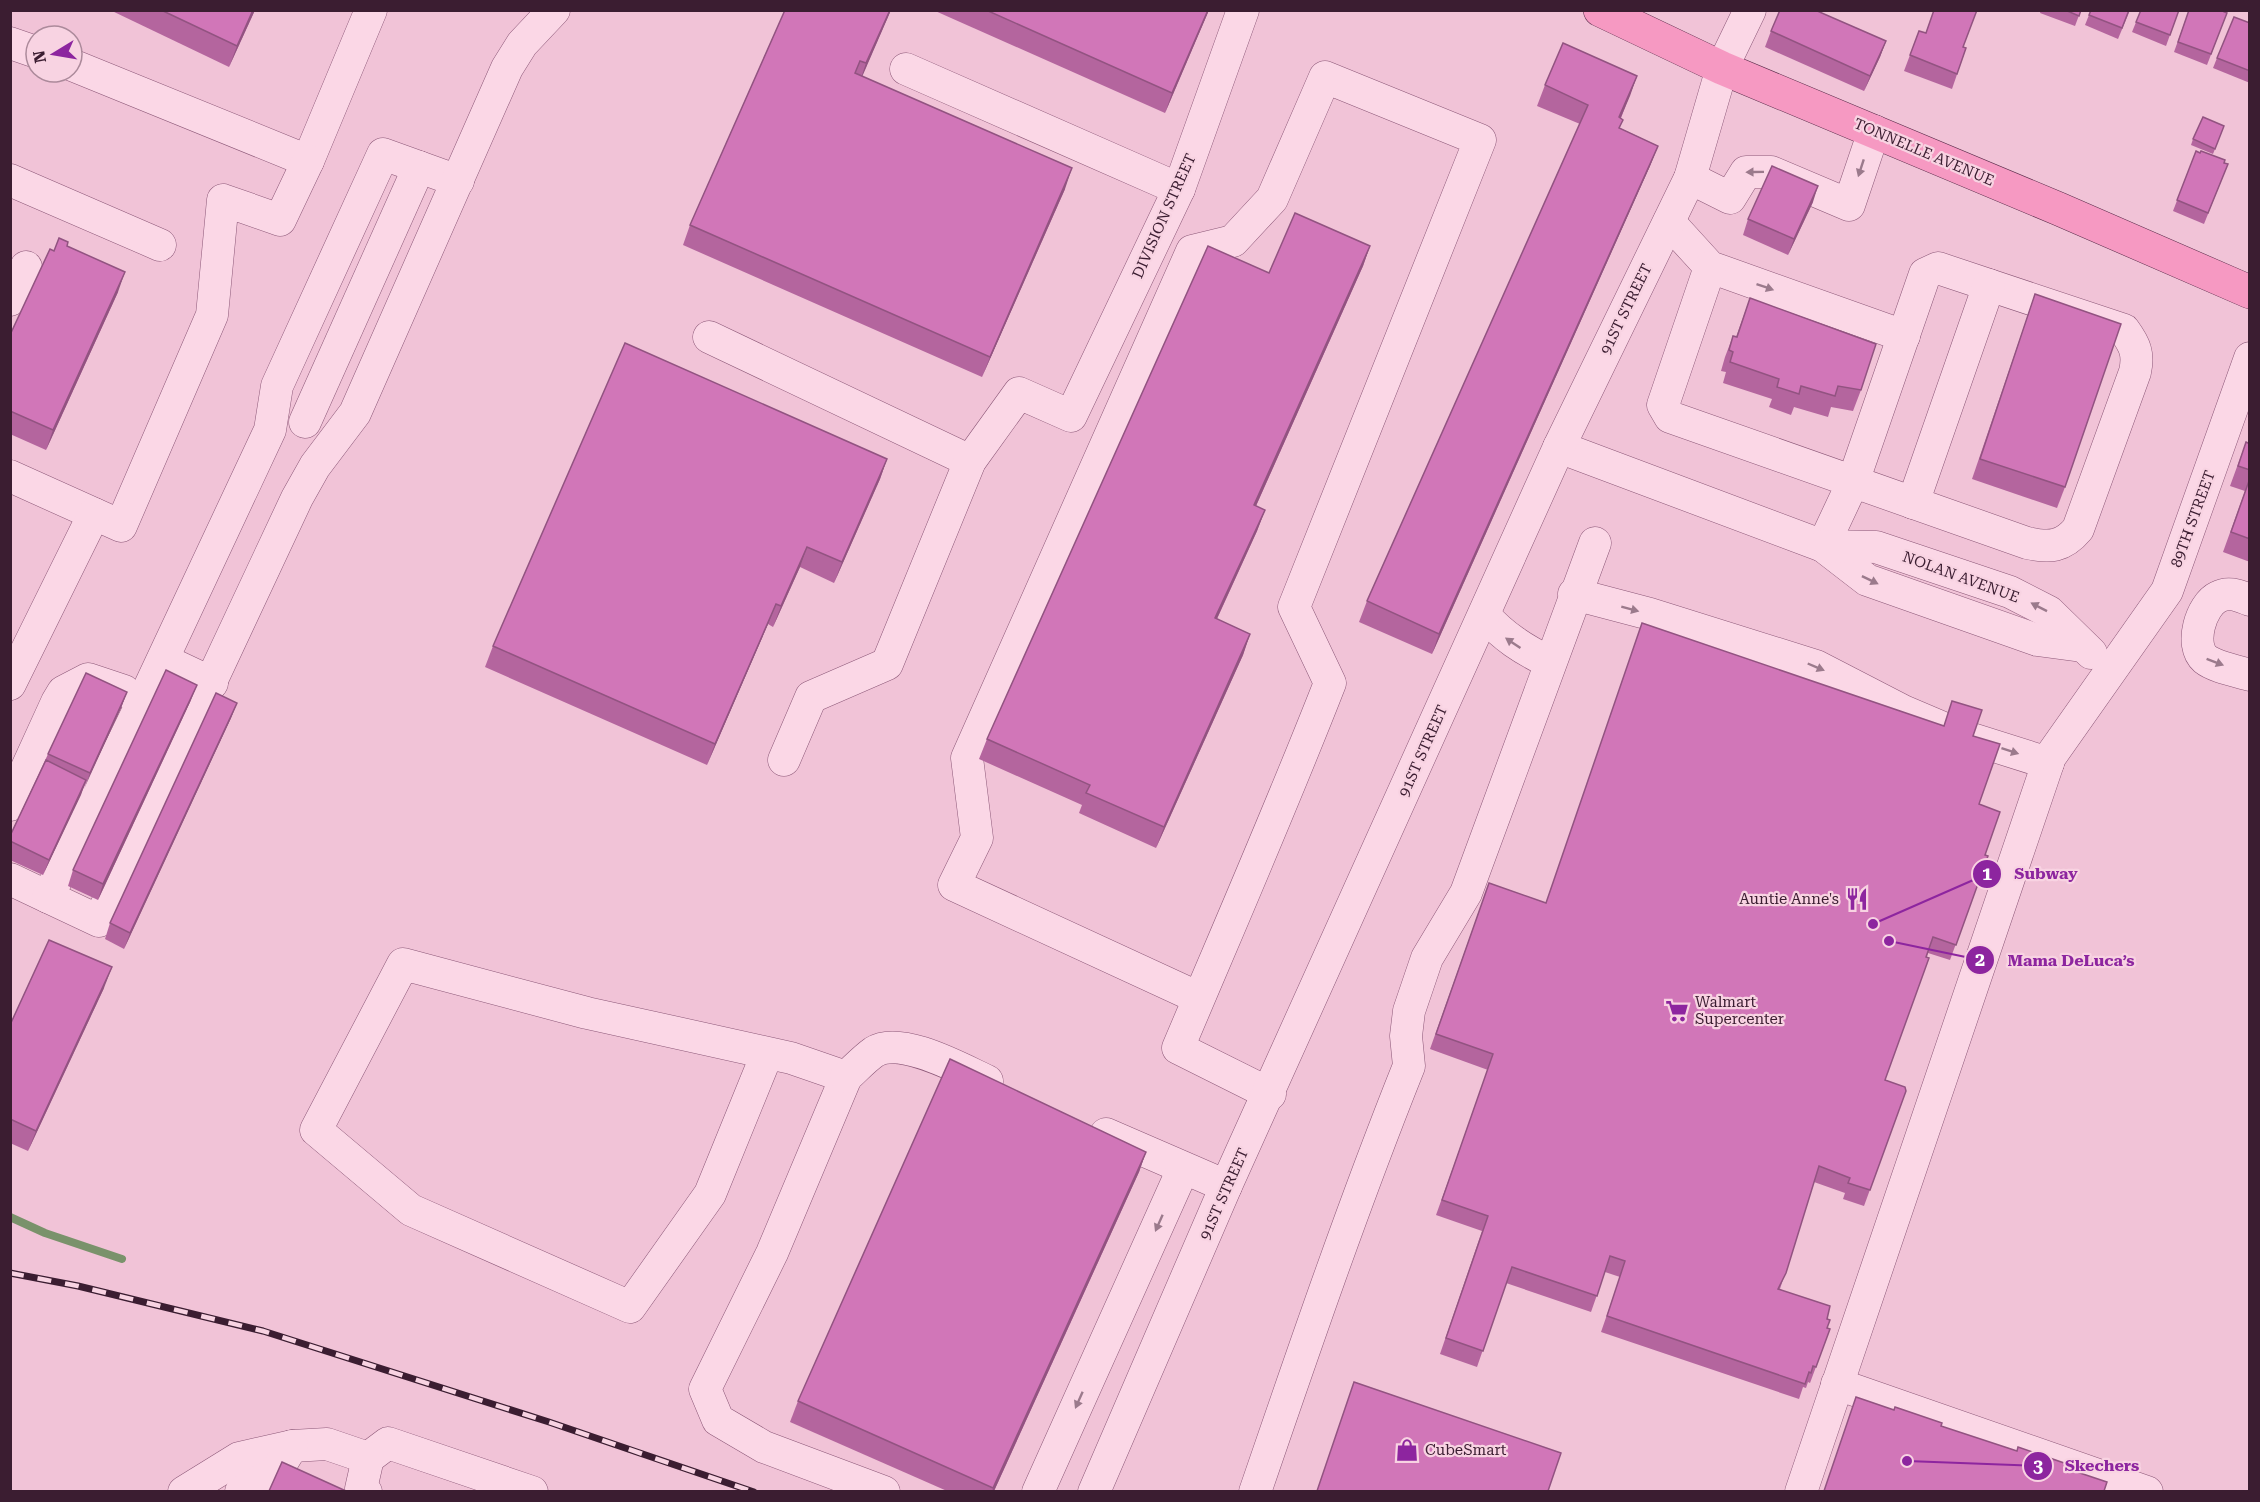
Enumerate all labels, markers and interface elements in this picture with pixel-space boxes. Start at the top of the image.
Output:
north arrow [24,24,84,84]
text: N [29,49,50,65]
street label: TONNELLE AVENUE [1851,114,1997,190]
street label: DIVISION STREET [1128,151,1200,281]
one-way arrow [1856,159,1866,177]
one-way arrow [1746,168,1765,177]
street label: 91ST STREET [1596,261,1656,357]
one-way arrow [1756,282,1774,292]
street label: 89TH STREET [2167,468,2219,570]
street label: NOLAN AVENUE [1900,548,2022,606]
one-way arrow [1861,574,1879,584]
one-way arrow [2031,602,2048,612]
one-way arrow [1621,605,1639,614]
one-way arrow [1506,637,1522,649]
one-way arrow [2206,658,2224,668]
one-way arrow [1808,662,1826,672]
street label: 91ST STREET [1395,702,1451,800]
one-way arrow [2001,746,2019,756]
callout: Subway [1972,857,2089,891]
text: 1 [1982,863,1992,884]
text: Subway [2014,864,2078,883]
restaurant icon: Auntie Anne's [1844,886,1870,912]
place label: Auntie Anne's [1739,890,1839,908]
callout: Mama DeLuca’s [1965,943,2146,977]
text: 2 [1975,949,1985,970]
text: Mama DeLuca’s [2008,951,2134,970]
place label: Walmart Supercenter [1695,993,1784,1028]
supermarket icon: Walmart Supercenter [1664,998,1690,1024]
street label: 91ST STREET [1196,1145,1252,1243]
one-way arrow [1155,1214,1164,1231]
one-way arrow [1075,1392,1084,1409]
shop icon: CubeSmart [1394,1437,1420,1463]
place label: CubeSmart [1425,1441,1507,1459]
callout: Skechers [2023,1449,2151,1483]
text: 3 [2033,1455,2043,1476]
text: Skechers [2065,1456,2139,1475]

